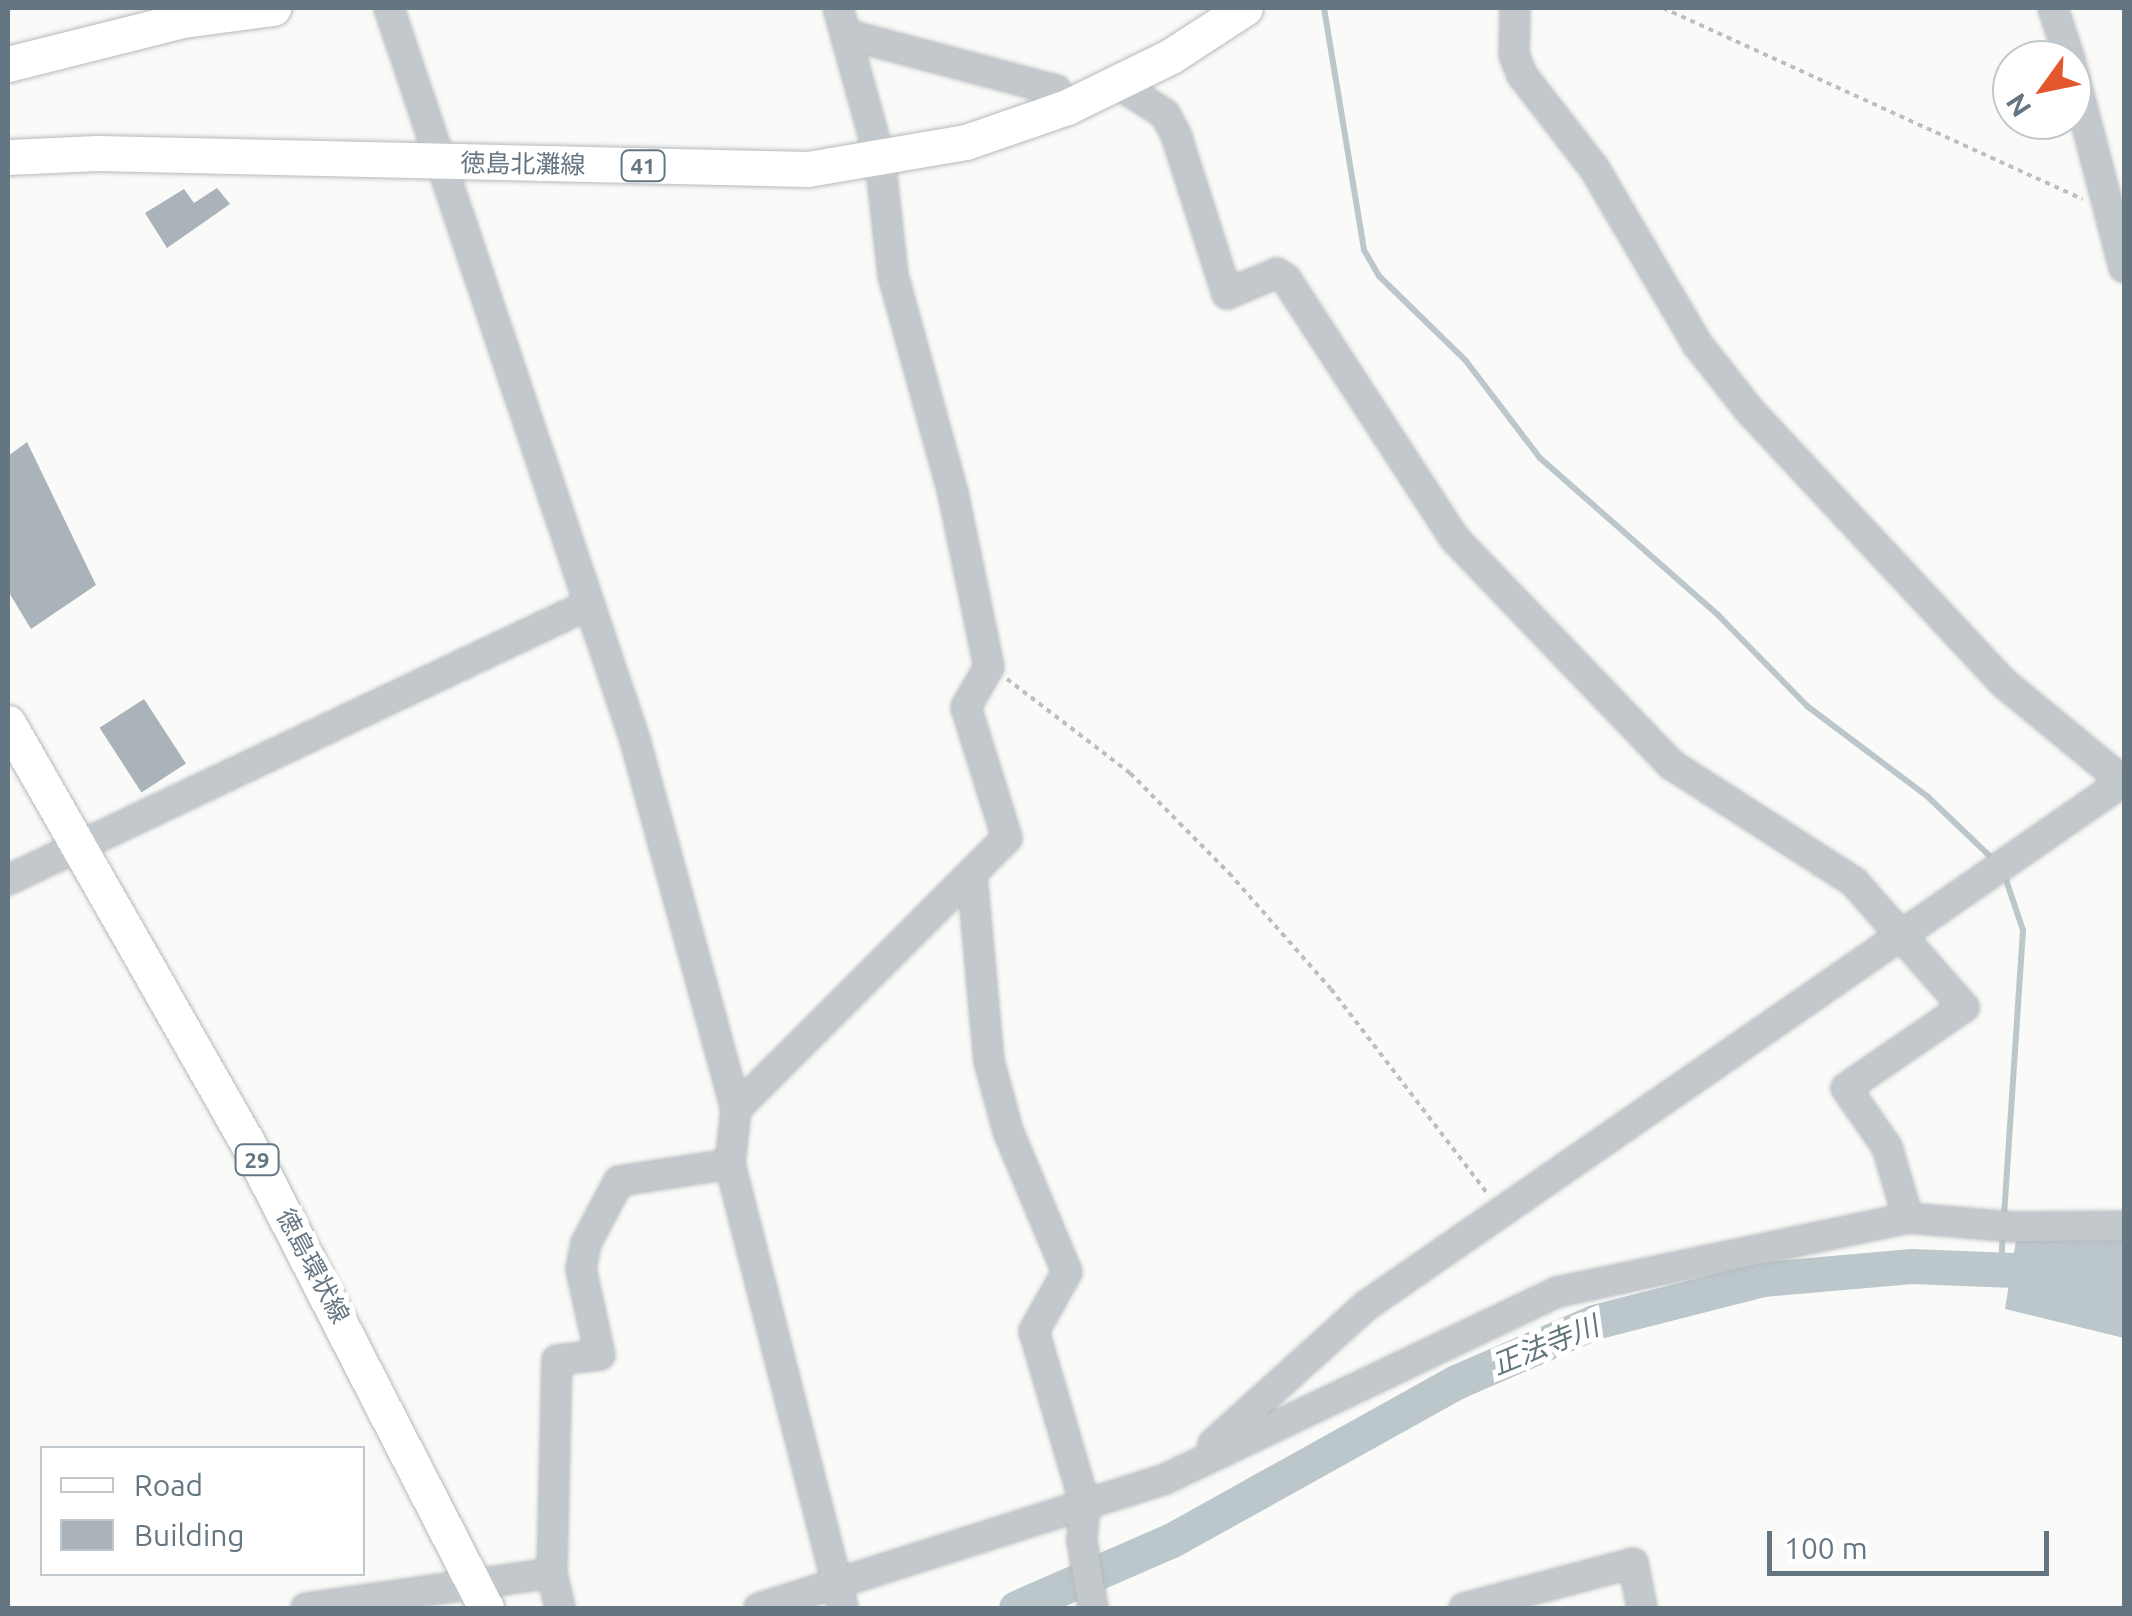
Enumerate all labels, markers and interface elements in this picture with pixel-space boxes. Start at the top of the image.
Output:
north arrow [1992,40,2092,140]
text: N [1999,88,2037,123]
street label: 徳島北灘線 [460,148,586,180]
road number: 41 [620,149,666,183]
road number: 29 [234,1143,280,1177]
street label: 徳島環状線 [270,1204,356,1328]
water label: 正法寺川 [1487,1308,1603,1382]
legend [40,1446,365,1576]
text: Road [134,1468,203,1502]
scale bar [1772,1511,2054,1573]
text: Building [134,1518,245,1552]
text: 100 m [1784,1531,1868,1565]

